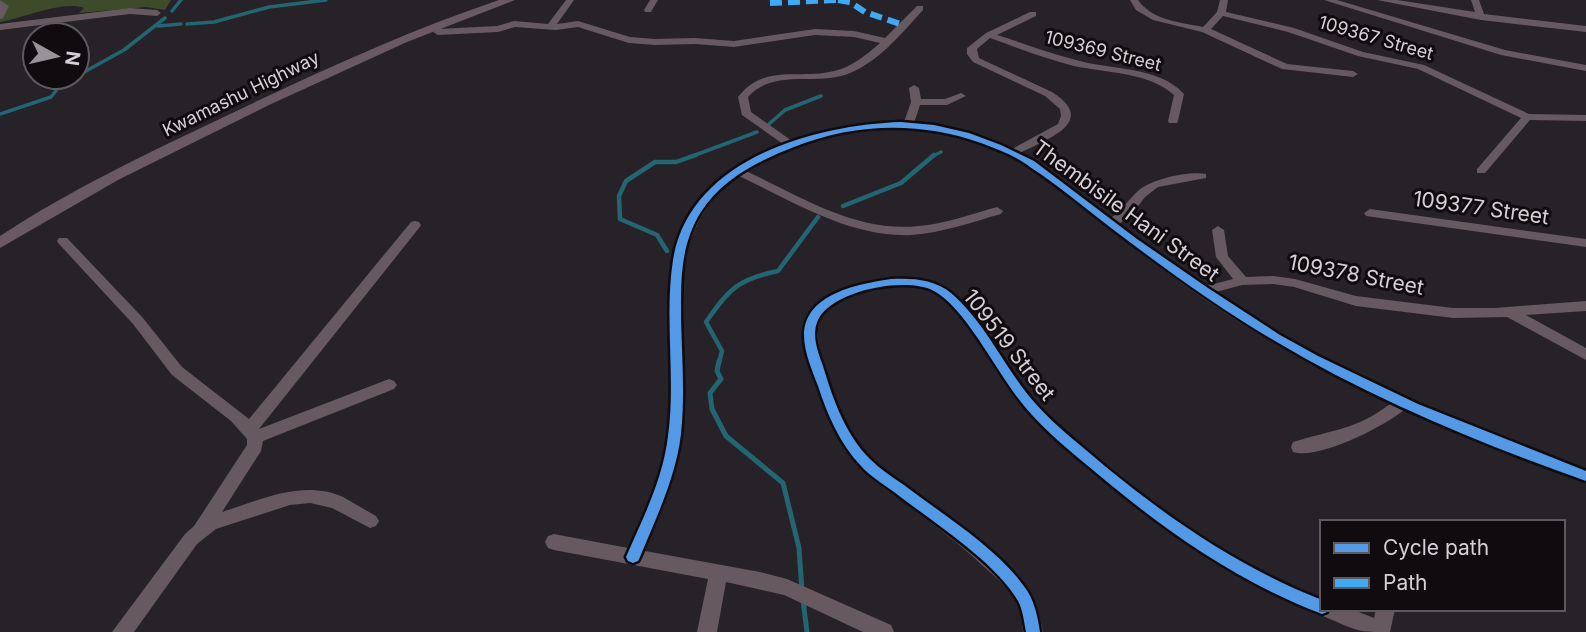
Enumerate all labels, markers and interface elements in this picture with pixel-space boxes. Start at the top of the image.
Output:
street label: 109367 Street [1316,11,1436,64]
north arrow [21,21,91,91]
street label: 109369 Street [1043,26,1164,75]
street label: Kwamashu Highway [159,46,323,141]
text: N [60,50,85,67]
street label: Thembisile Hani Street [1028,135,1224,287]
street label: 109377 Street [1411,186,1551,229]
street label: 109378 Street [1286,249,1426,300]
street label: 109519 Street [958,284,1061,405]
legend [1320,520,1565,611]
text: Cycle path [1383,535,1489,560]
text: Path [1383,570,1428,595]

